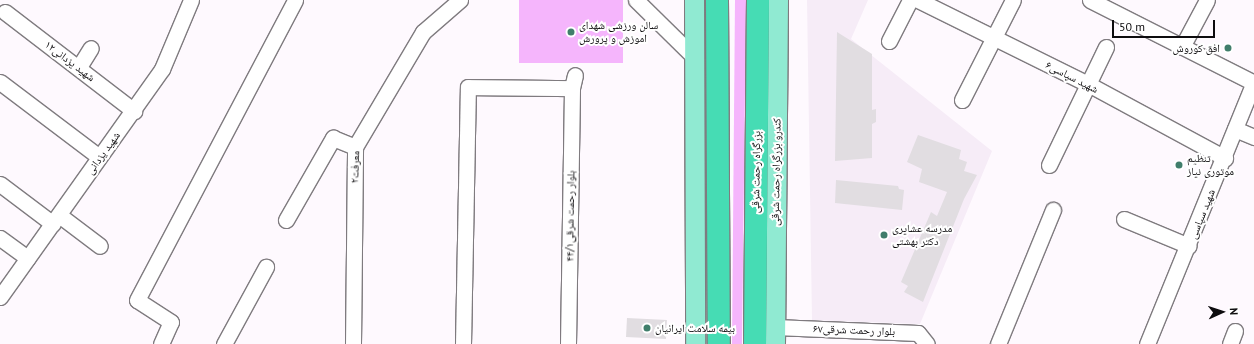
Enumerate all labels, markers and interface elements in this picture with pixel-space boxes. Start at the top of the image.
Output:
scale bar [1114,12,1217,38]
place label: سالن ورزشی شهدای اموزش و پرورش [579,19,658,45]
text: 50 m [1119,19,1145,34]
marker: سالن ورزشی شهدای اموزش و پرورش [566,27,576,37]
street label: شهید یزدانی۱۲ [42,38,98,84]
place label: افق کوروش [1173,41,1220,55]
marker: افق کوروش [1223,43,1233,53]
street label: شهید سپاسی۶ [1043,58,1101,96]
street label: کندرو بزرگراه رحمت شرقی [768,118,784,226]
street label: شهید یزدانی [83,129,123,177]
street label: بزرگراه رحمت شرقی [749,131,763,213]
street label: معرفت۲ [348,150,362,184]
place label: تنظیم موتوری نیاز [1187,152,1234,178]
marker: تنظیم موتوری نیاز [1174,160,1184,170]
street label: بلوار رحمت شرقی۴۴/۱ [563,170,577,262]
street label: شهید سپاسی [1186,187,1218,241]
place label: مدرسه عشایری دکتر بهشتی [892,222,952,248]
marker: مدرسه عشایری دکتر بهشتی [879,230,889,240]
north arrow [1202,292,1242,332]
text: N [1227,307,1241,315]
place label: بیمه سلامت ایرانیان [655,321,735,335]
street label: بلوار رحمت شرقی۶۷ [813,322,895,338]
marker: بیمه سلامت ایرانیان [642,323,652,333]

